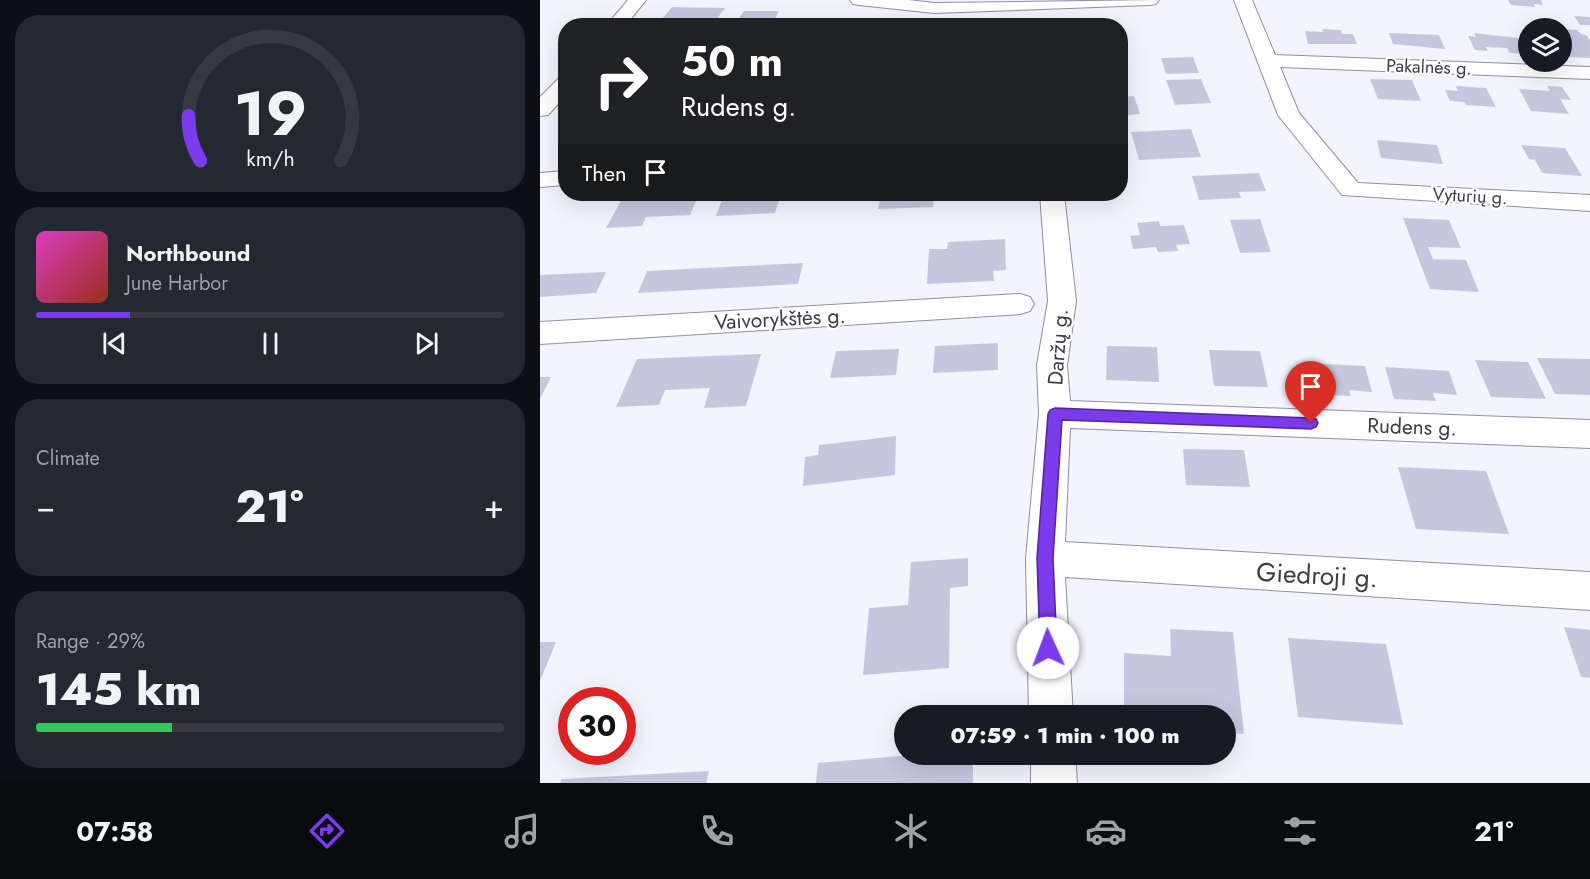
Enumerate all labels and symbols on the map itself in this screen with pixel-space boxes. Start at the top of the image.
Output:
street label: Pakalnės g. [1386,53,1472,81]
street label: Vyturių g. [1432,181,1508,211]
street label: Vaivorykštės g. [714,301,846,337]
street label: Daržų g. [1040,308,1076,386]
pin [1285,361,1336,423]
street label: Rudens g. [1367,410,1457,444]
street label: Giedroji g. [1255,553,1379,597]
position arrow [1016,616,1080,680]
speed limit sign: 30 [558,687,636,765]

